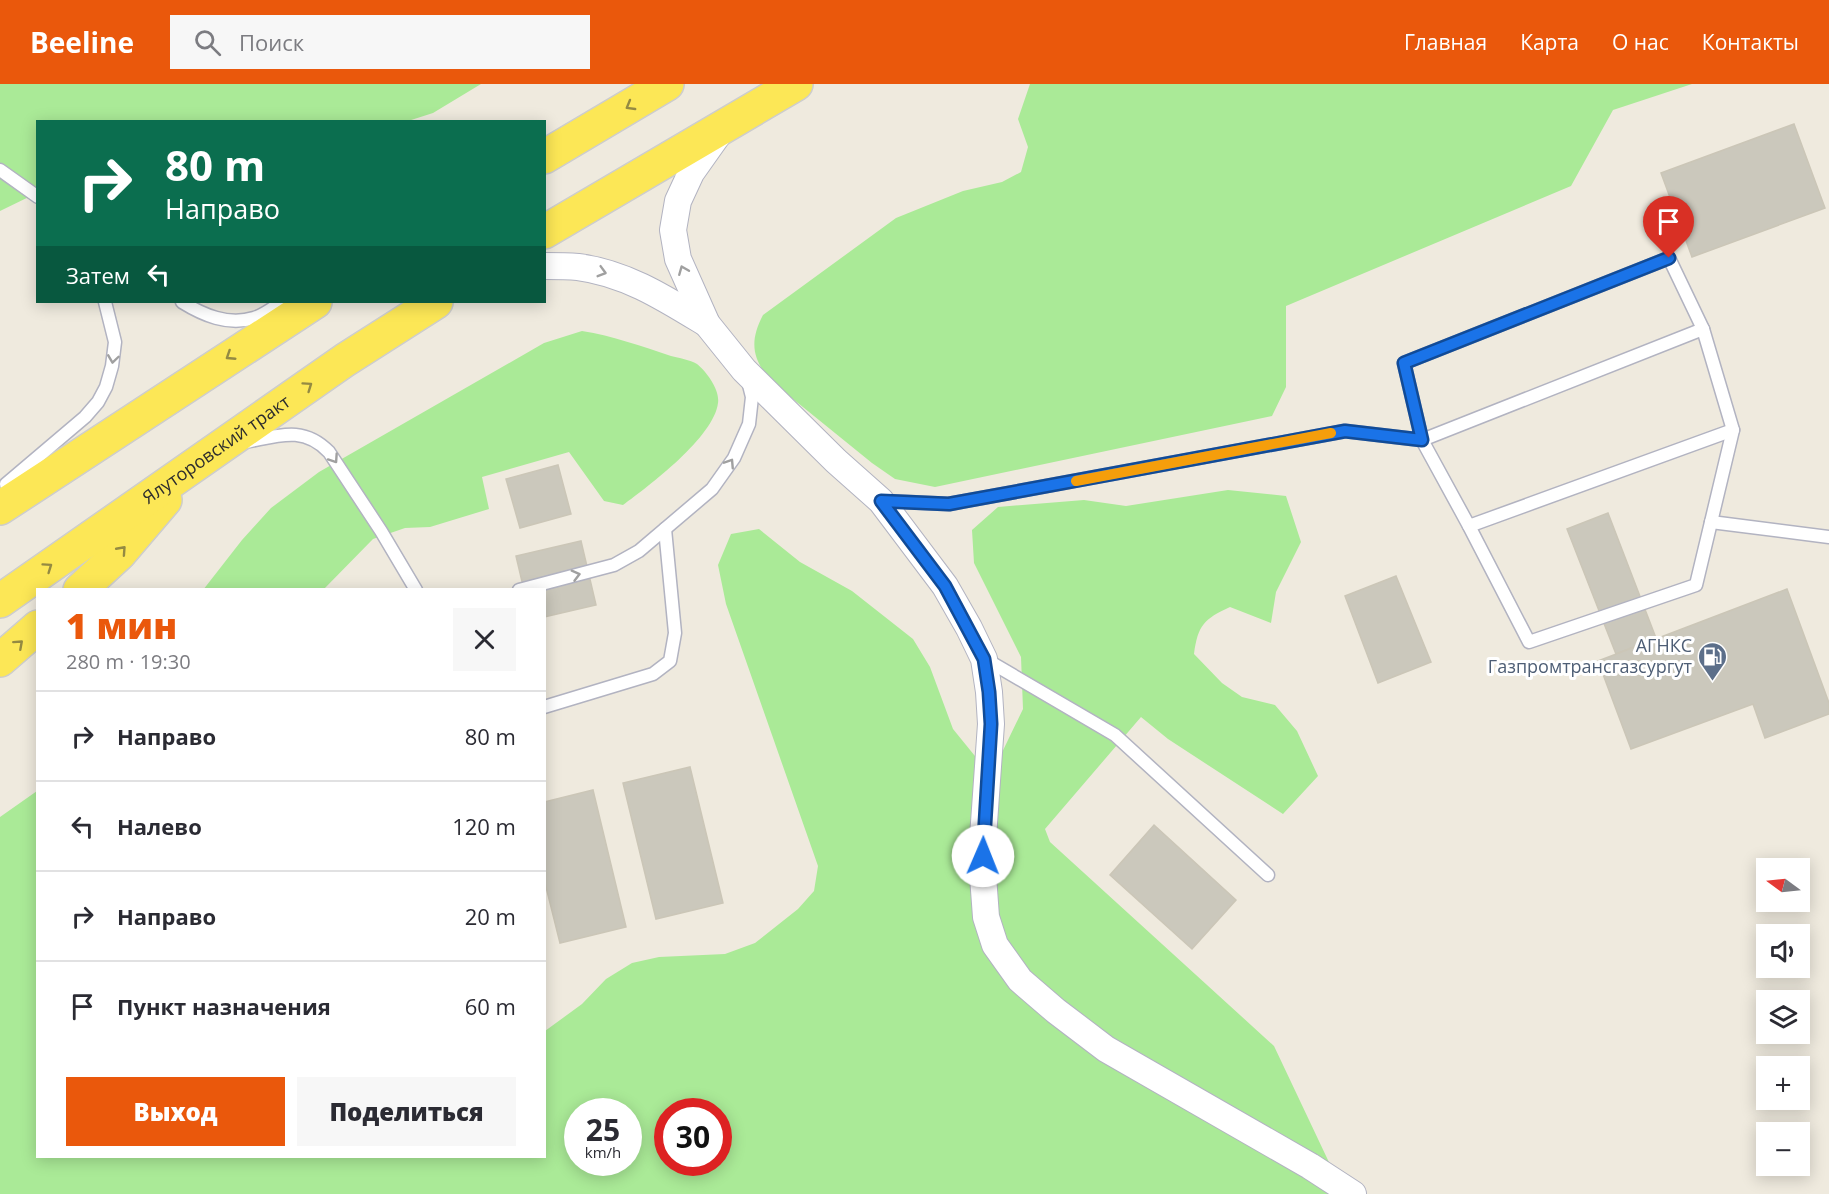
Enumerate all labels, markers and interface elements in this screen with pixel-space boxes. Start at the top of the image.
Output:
search box [170,15,590,69]
text: Beeline [30,23,134,61]
icon: search [191,26,224,59]
text: Поиск [239,27,304,57]
text: Главная [1404,28,1487,56]
text: Карта [1520,28,1579,56]
text: О нас [1612,28,1669,56]
text: Контакты [1702,28,1799,56]
one-way arrow [625,98,636,110]
text: 80 m [165,136,265,193]
icon: right [66,144,144,222]
text: Направо [165,190,280,227]
pin [1643,196,1694,258]
icon: arrive [1652,205,1685,238]
icon: left [142,258,175,291]
text: Затем [66,260,130,290]
one-way arrow [597,265,607,278]
one-way arrow [678,266,690,277]
one-way arrow [226,349,237,360]
one-way arrow [107,354,120,363]
one-way arrow [301,382,312,393]
street label: Ялуторовский тракт [137,389,295,509]
one-way arrow [327,453,338,464]
one-way arrow [723,459,734,470]
one-way arrow [115,546,126,556]
one-way arrow [41,563,52,574]
one-way arrow [571,569,581,582]
text: 1 мин [66,601,177,650]
button: close [453,608,516,671]
place label: АГНКС Газпромтрансгазсургут [1488,633,1693,678]
one-way arrow [12,640,23,651]
fuel station icon: АГНКС Газпромтрансгазсургут [1697,640,1729,682]
text: 280 m · 19:30 [66,648,191,675]
icon: right [66,720,99,753]
text: Направо [117,721,216,751]
text: 80 m [465,721,516,751]
icon: left [66,810,99,843]
text: Налево [117,811,202,841]
text: 120 m [452,811,516,841]
position arrow [951,824,1015,888]
north arrow [1756,858,1810,912]
map controls [1756,858,1810,1176]
icon: right [66,900,99,933]
text: Направо [117,901,216,931]
text: 20 m [465,901,516,931]
button: sound [1756,924,1810,978]
icon: arrive [66,990,99,1023]
button: layers [1756,990,1810,1044]
text: Пункт назначения [117,991,331,1021]
text: 60 m [465,991,516,1021]
button: + [1756,1056,1810,1110]
button: Выход [66,1077,285,1146]
button: Поделиться [297,1077,516,1146]
speed limit sign: 30 [654,1098,732,1176]
text: 25 [586,1109,620,1150]
button: − [1756,1122,1810,1176]
text: km/h [585,1142,621,1162]

